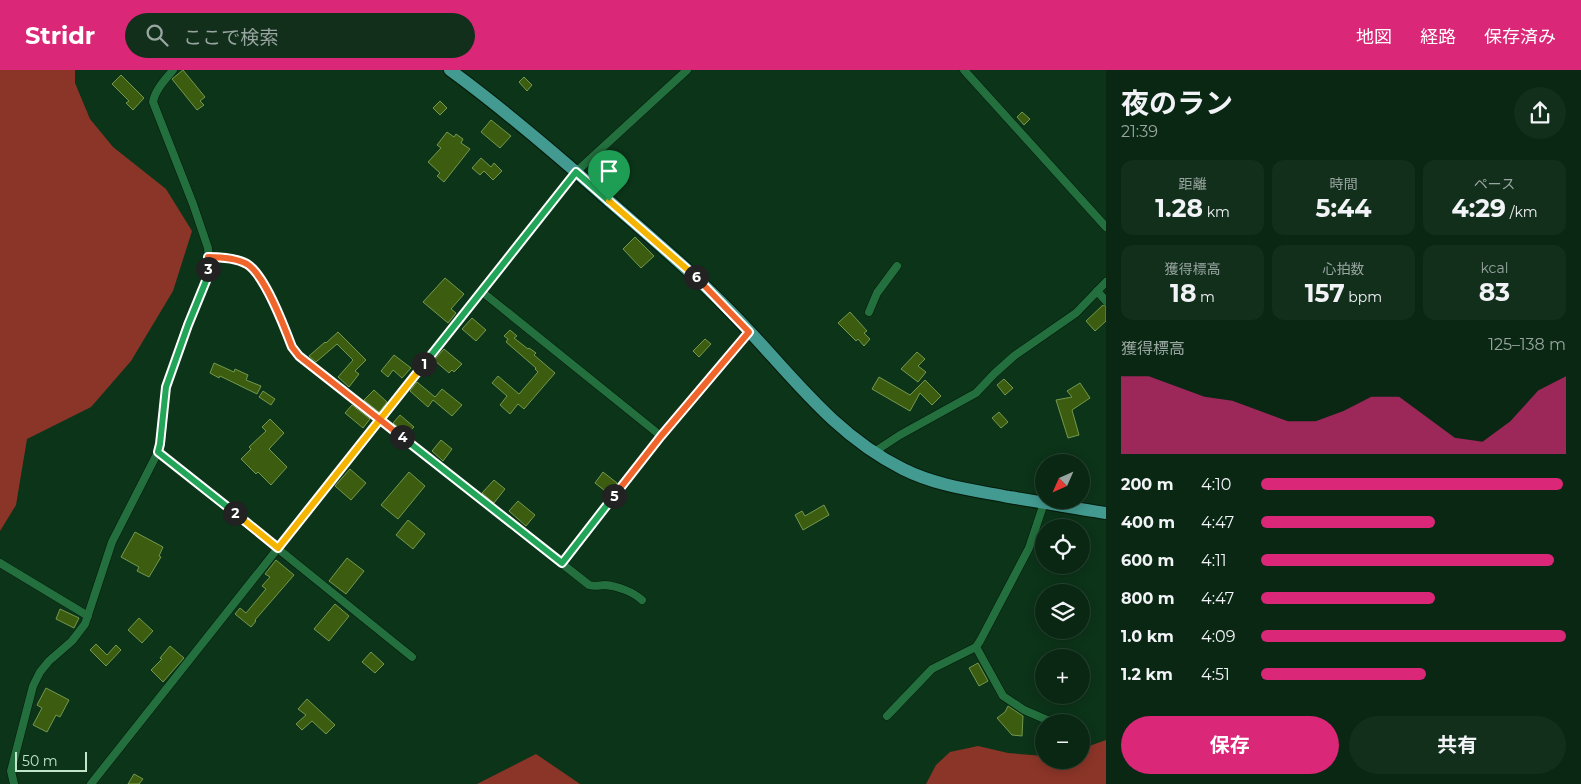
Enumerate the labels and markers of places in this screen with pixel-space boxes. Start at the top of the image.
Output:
pin [588,150,630,201]
pin: 3 [196,256,220,282]
pin: 6 [684,264,708,290]
pin: 1 [412,352,436,376]
pin: 4 [390,424,414,450]
pin: 5 [602,484,626,508]
pin: 2 [222,500,248,526]

